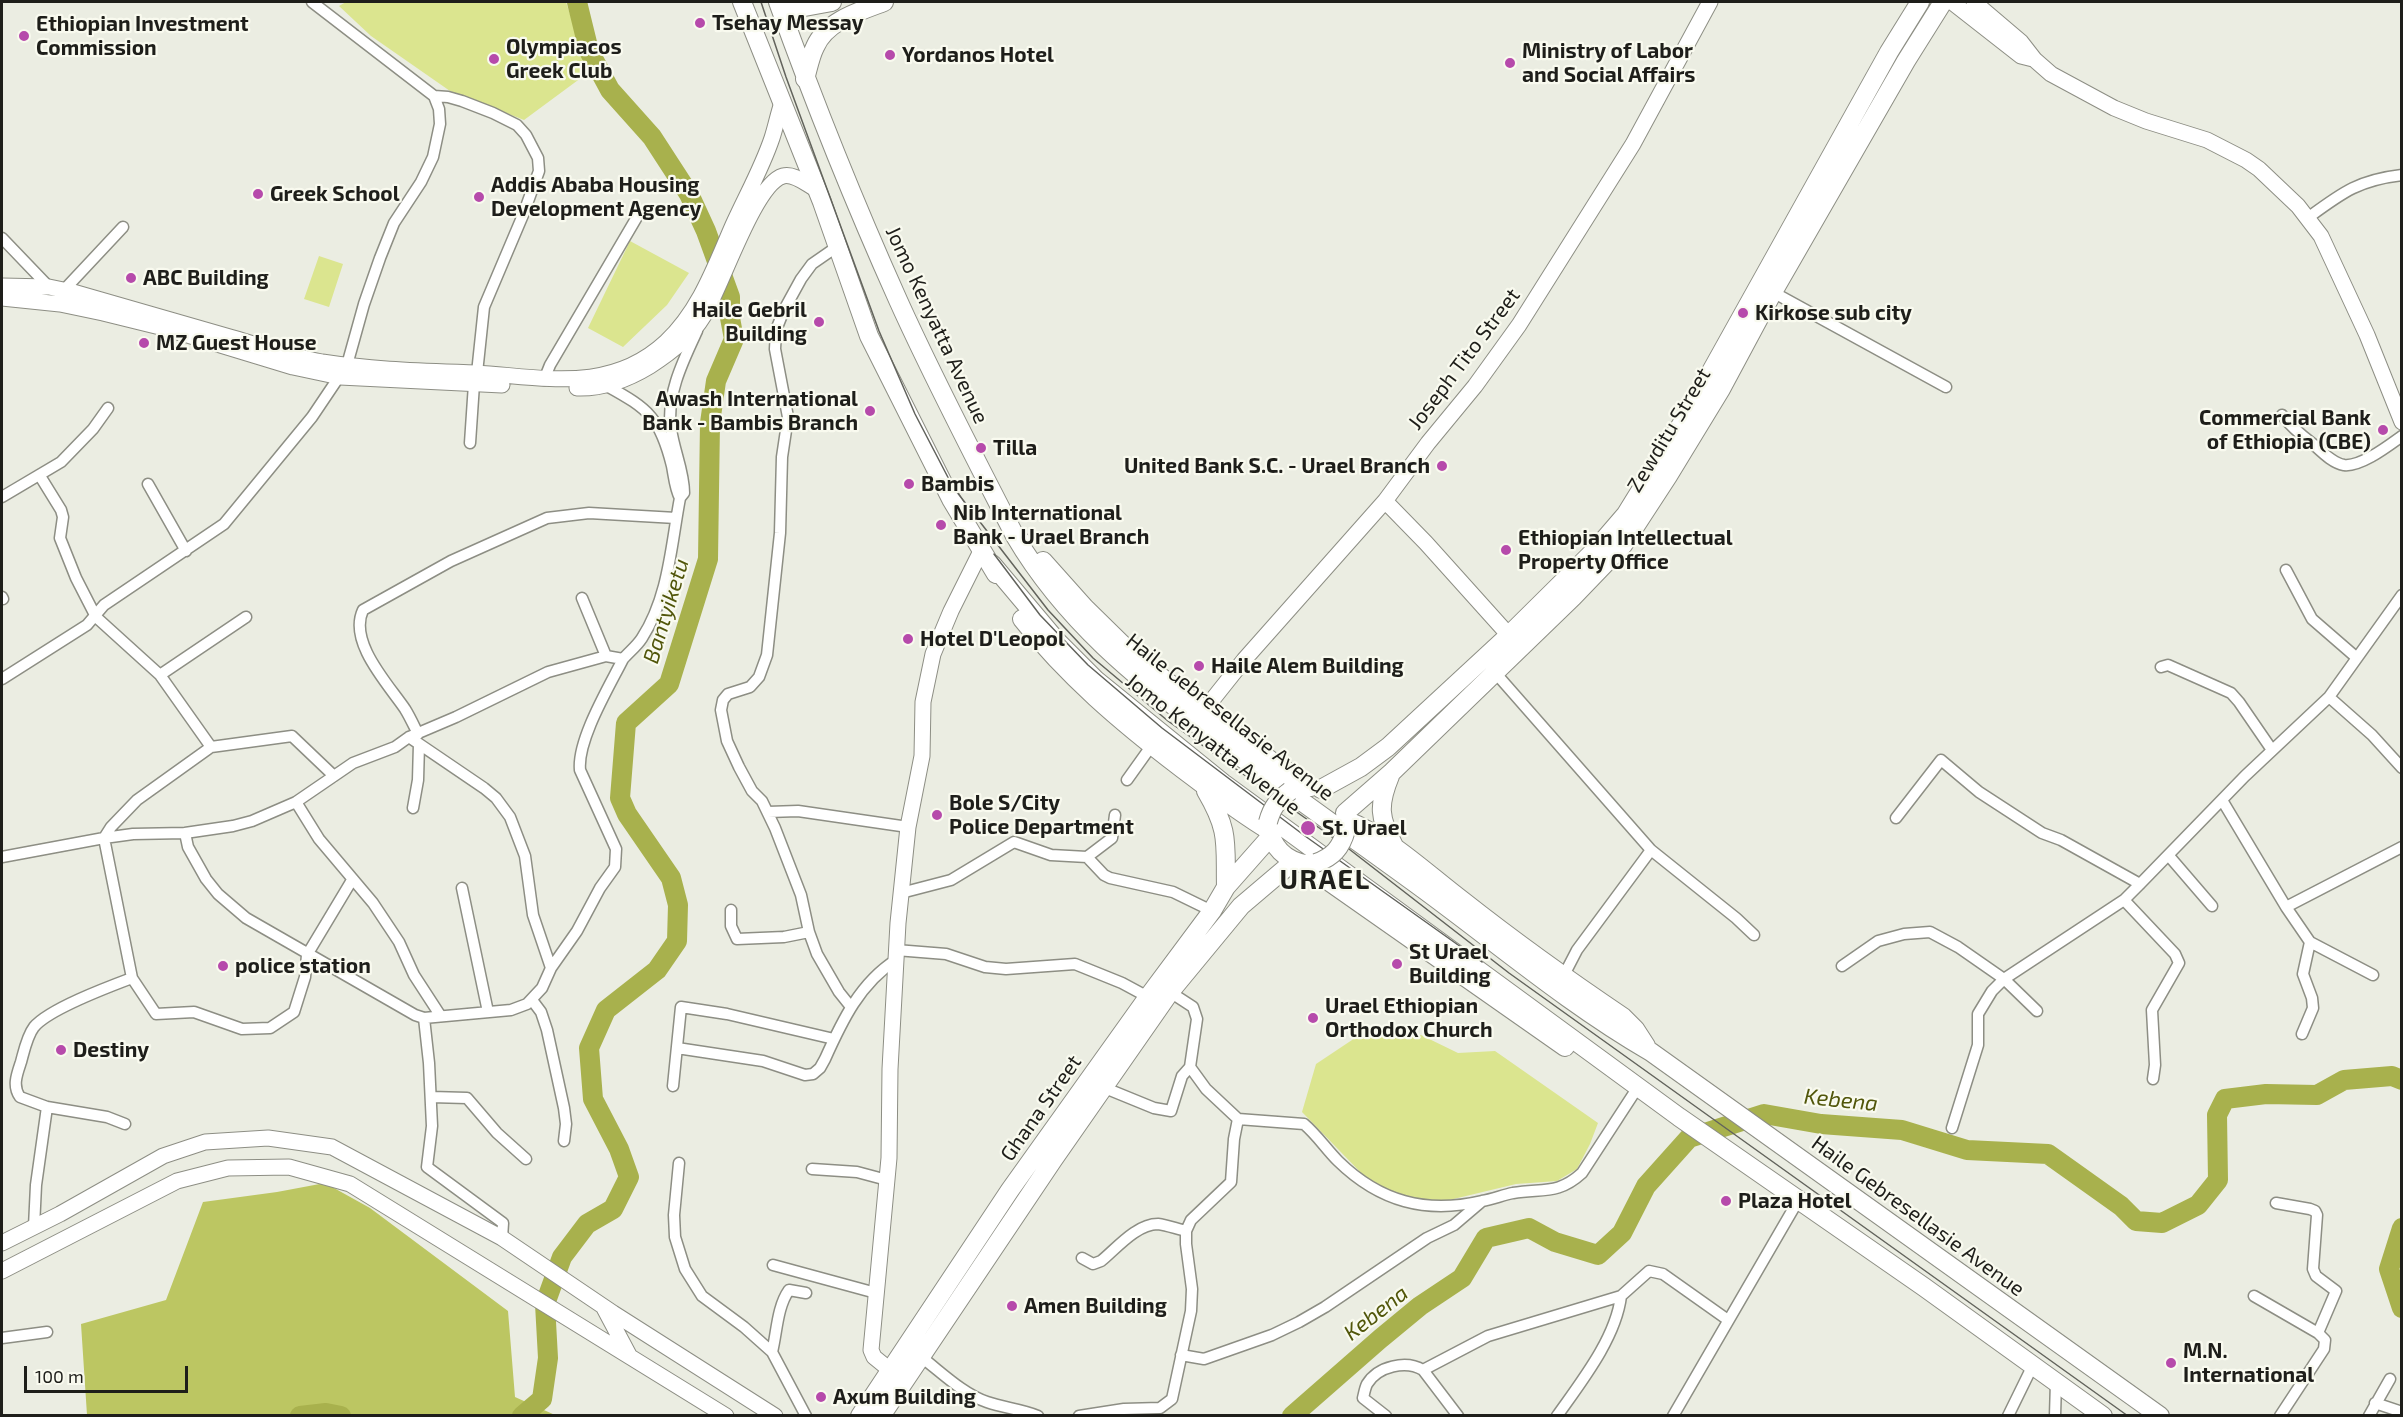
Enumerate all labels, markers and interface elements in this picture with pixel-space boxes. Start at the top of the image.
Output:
place label: Tsehay Messay [712,10,864,36]
place label: Ethiopian Investment Commission [36,11,249,61]
marker: Tsehay Messay [693,16,707,30]
marker: Ethiopian Investment Commission [17,29,31,43]
place label: Olympiacos Greek Club [506,34,622,84]
place label: Ministry of Labor and Social Affairs [1522,38,1696,88]
place label: Yordanos Hotel [902,42,1054,68]
marker: Yordanos Hotel [883,48,897,62]
marker: Olympiacos Greek Club [487,52,501,66]
marker: Ministry of Labor and Social Affairs [1503,56,1517,70]
place label: Addis Ababa Housing Development Agency [491,172,701,222]
place label: Greek School [270,181,400,207]
marker: Greek School [251,187,265,201]
marker: Addis Ababa Housing Development Agency [472,190,486,204]
street label: Jomo Kenyatta Avenue [880,222,994,428]
place label: ABC Building [143,265,269,291]
marker: ABC Building [124,271,138,285]
street label: Joseph Tito Street [1403,283,1525,435]
place label: Haile Gebril Building [692,297,807,347]
place label: Kirkose sub city [1755,300,1912,326]
marker: Kirkose sub city [1736,306,1750,320]
marker: Haile Gebril Building [812,315,826,329]
place label: MZ Guest House [156,330,317,356]
marker: MZ Guest House [137,336,151,350]
street label: Zewditu Street [1622,363,1716,497]
place label: Awash International Bank - Bambis Branch [642,386,858,436]
marker: Awash International Bank - Bambis Branch [863,404,877,418]
place label: Commercial Bank of Ethiopia (CBE) [2199,405,2371,455]
marker: Commercial Bank of Ethiopia (CBE) [2376,423,2390,437]
place label: Tilla [993,435,1037,461]
marker: Tilla [974,441,988,455]
place label: United Bank S.C. - Urael Branch [1124,453,1430,479]
marker: United Bank S.C. - Urael Branch [1435,459,1449,473]
place label: Bambis [921,471,994,497]
marker: Bambis [902,477,916,491]
place label: Nib International Bank - Urael Branch [953,500,1149,550]
marker: Nib International Bank - Urael Branch [934,518,948,532]
place label: Ethiopian Intellectual Property Office [1518,525,1733,575]
marker: Ethiopian Intellectual Property Office [1499,543,1513,557]
water label: Bantyiketu [638,555,694,667]
place label: Hotel D'Leopol [920,626,1065,652]
street label: Haile Gebresellasie Avenue [1121,628,1339,806]
marker: Hotel D'Leopol [901,632,915,646]
place label: Haile Alem Building [1211,653,1404,679]
marker: Haile Alem Building [1192,659,1206,673]
street label: Jomo Kenyatta Avenue [1121,668,1305,820]
place label: Bole S/City Police Department [949,790,1134,840]
marker: Bole S/City Police Department [930,808,944,822]
place label: St. Urael [1322,815,1407,841]
marker: St. Urael [1299,819,1317,837]
district label: URAEL [1279,864,1371,896]
place label: St Urael Building [1409,939,1491,989]
place label: police station [235,953,371,979]
marker: St Urael Building [1390,957,1404,971]
marker: police station [216,959,230,973]
place label: Urael Ethiopian Orthodox Church [1325,993,1493,1043]
marker: Urael Ethiopian Orthodox Church [1306,1011,1320,1025]
place label: Destiny [73,1037,149,1063]
marker: Destiny [54,1043,68,1057]
street label: Ghana Street [995,1050,1087,1166]
water label: Kebena [1803,1083,1879,1117]
street label: Haile Gebresellasie Avenue [1807,1130,2029,1302]
place label: Plaza Hotel [1738,1188,1852,1214]
marker: Plaza Hotel [1719,1194,1733,1208]
water label: Kebena [1339,1280,1413,1346]
place label: Amen Building [1024,1293,1167,1319]
marker: Amen Building [1005,1299,1019,1313]
place label: M.N. International [2183,1338,2314,1388]
scale bar [27,1354,190,1392]
marker: M.N. International [2164,1356,2178,1370]
text: 100 m [35,1365,84,1387]
place label: Axum Building [833,1384,976,1410]
marker: Axum Building [814,1390,828,1404]

